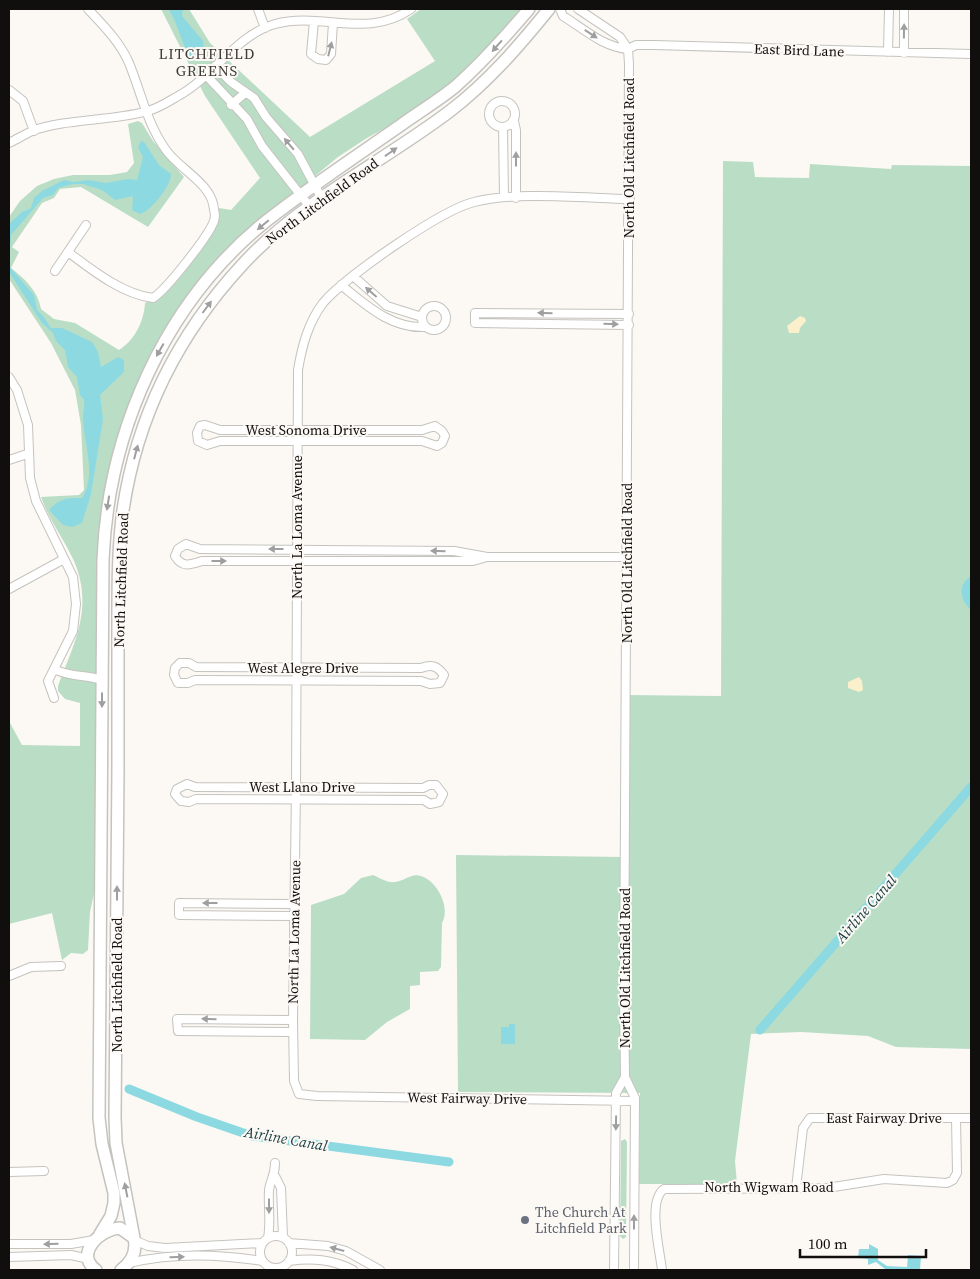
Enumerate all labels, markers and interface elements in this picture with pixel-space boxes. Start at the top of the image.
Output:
one-way arrow [900,23,908,39]
one-way arrow [584,29,598,39]
street label: East Bird Lane [753,38,845,62]
one-way arrow [492,39,503,52]
one-way arrow [326,41,334,57]
district label: LITCHFIELD GREENS [159,43,255,81]
street label: North Old Litchfield Road [619,78,639,238]
one-way arrow [284,138,295,150]
one-way arrow [384,147,397,157]
one-way arrow [512,151,520,167]
street label: North Litchfield Road [262,153,383,249]
one-way arrow [256,219,269,230]
one-way arrow [365,286,377,298]
one-way arrow [202,300,212,314]
one-way arrow [537,309,553,317]
one-way arrow [603,320,619,328]
one-way arrow [156,343,165,356]
street label: West Sonoma Drive [245,420,367,440]
one-way arrow [132,444,140,459]
street label: North La Loma Avenue [287,455,307,599]
street label: North Old Litchfield Road [617,483,637,643]
one-way arrow [104,495,112,511]
street label: North Litchfield Road [109,512,133,648]
one-way arrow [268,545,284,553]
one-way arrow [430,547,446,555]
one-way arrow [211,557,227,565]
street label: West Alegre Drive [247,658,359,678]
one-way arrow [98,692,106,708]
street label: West Llano Drive [249,777,355,797]
street label: North La Loma Avenue [283,860,305,1004]
water label: Airline Canal [830,870,902,948]
one-way arrow [113,885,121,901]
street label: North Old Litchfield Road [615,888,635,1048]
one-way arrow [202,899,218,907]
street label: North Litchfield Road [107,917,127,1052]
one-way arrow [201,1015,217,1023]
street label: West Fairway Drive [407,1087,527,1109]
street label: East Fairway Drive [826,1108,942,1128]
one-way arrow [611,1115,619,1131]
water label: Airline Canal [242,1121,330,1156]
street label: North Wigwam Road [704,1177,834,1197]
one-way arrow [122,1183,130,1198]
one-way arrow [265,1199,273,1215]
place label: The Church At Litchfield Park [535,1202,627,1238]
one-way arrow [630,1213,638,1229]
marker: The Church At Litchfield Park [519,1214,531,1226]
scale bar [800,1226,926,1258]
text: 100 m [808,1233,848,1254]
one-way arrow [43,1241,59,1249]
one-way arrow [330,1244,345,1252]
one-way arrow [169,1253,185,1261]

